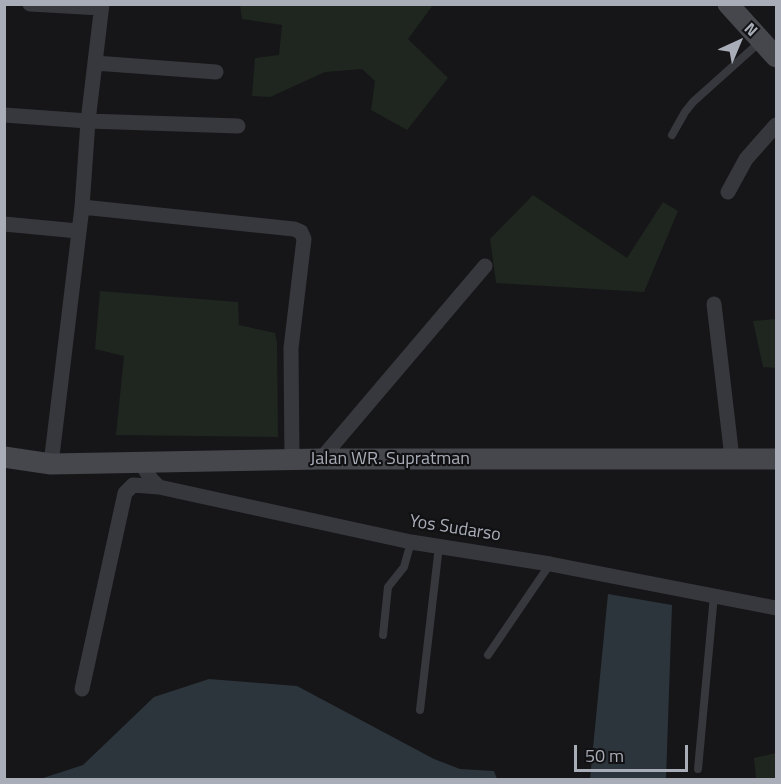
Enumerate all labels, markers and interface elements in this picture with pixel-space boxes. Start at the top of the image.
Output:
north arrow [709,12,769,72]
text: N [739,17,764,42]
street label: Jalan WR. Supratman [310,449,470,471]
street label: Yos Sudarso [408,511,502,547]
scale bar [577,733,691,771]
text: 50 m [585,742,624,769]

